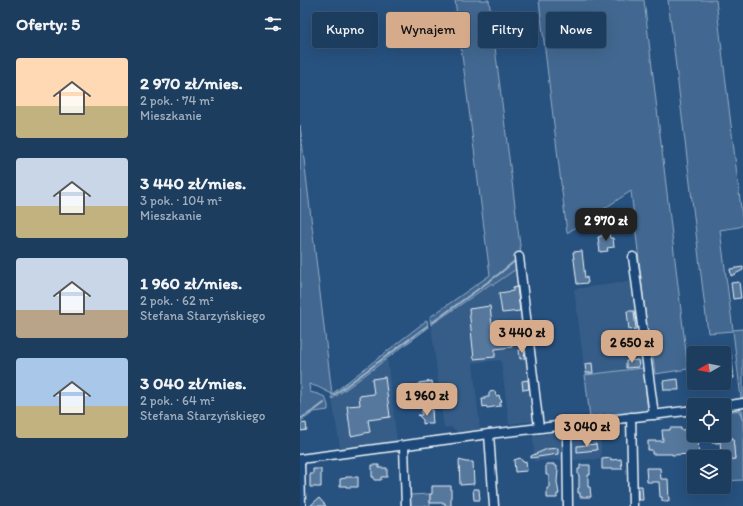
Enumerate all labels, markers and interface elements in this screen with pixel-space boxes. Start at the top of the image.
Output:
chip: Kupno [312,12,378,48]
chip: Wynajem [386,12,470,48]
chip: Filtry [478,12,538,48]
chip: Nowe [546,12,606,48]
icon: filters [262,13,284,35]
text: Oferty: 5 [16,14,80,34]
text: 2 970 zł/mies. [140,73,243,93]
icon: home [48,74,96,122]
text: 2 pok. · 74 m² [140,93,214,108]
text: Mieszkanie [140,108,202,123]
text: 3 440 zł/mies. [140,173,246,193]
icon: home [48,174,96,222]
text: 3 pok. · 104 m² [140,193,222,208]
text: Mieszkanie [140,208,202,223]
pin: 2 970 zł [565,208,647,242]
text: 2 970 zł [584,213,628,228]
text: 1 960 zł/mies. [140,273,242,293]
icon: home [48,274,96,322]
text: 2 pok. · 62 m² [140,293,214,308]
text: Stefana Starzyńskiego [140,308,265,323]
pin: 3 440 zł [481,320,563,354]
text: 3 440 zł [499,325,545,340]
pin: 2 650 zł [591,330,673,364]
text: 2 650 zł [610,335,654,350]
north arrow [687,346,731,390]
map controls [687,346,731,494]
text: 3 040 zł/mies. [140,373,246,393]
icon: home [48,374,96,422]
pin: 1 960 zł [386,383,468,417]
text: 1 960 zł [405,388,449,403]
text: 2 pok. · 64 m² [140,393,215,408]
button: locate [687,398,731,442]
text: Stefana Starzyńskiego [140,408,265,423]
pin: 3 040 zł [546,414,628,448]
text: 3 040 zł [564,419,610,434]
button: layers [687,450,731,494]

